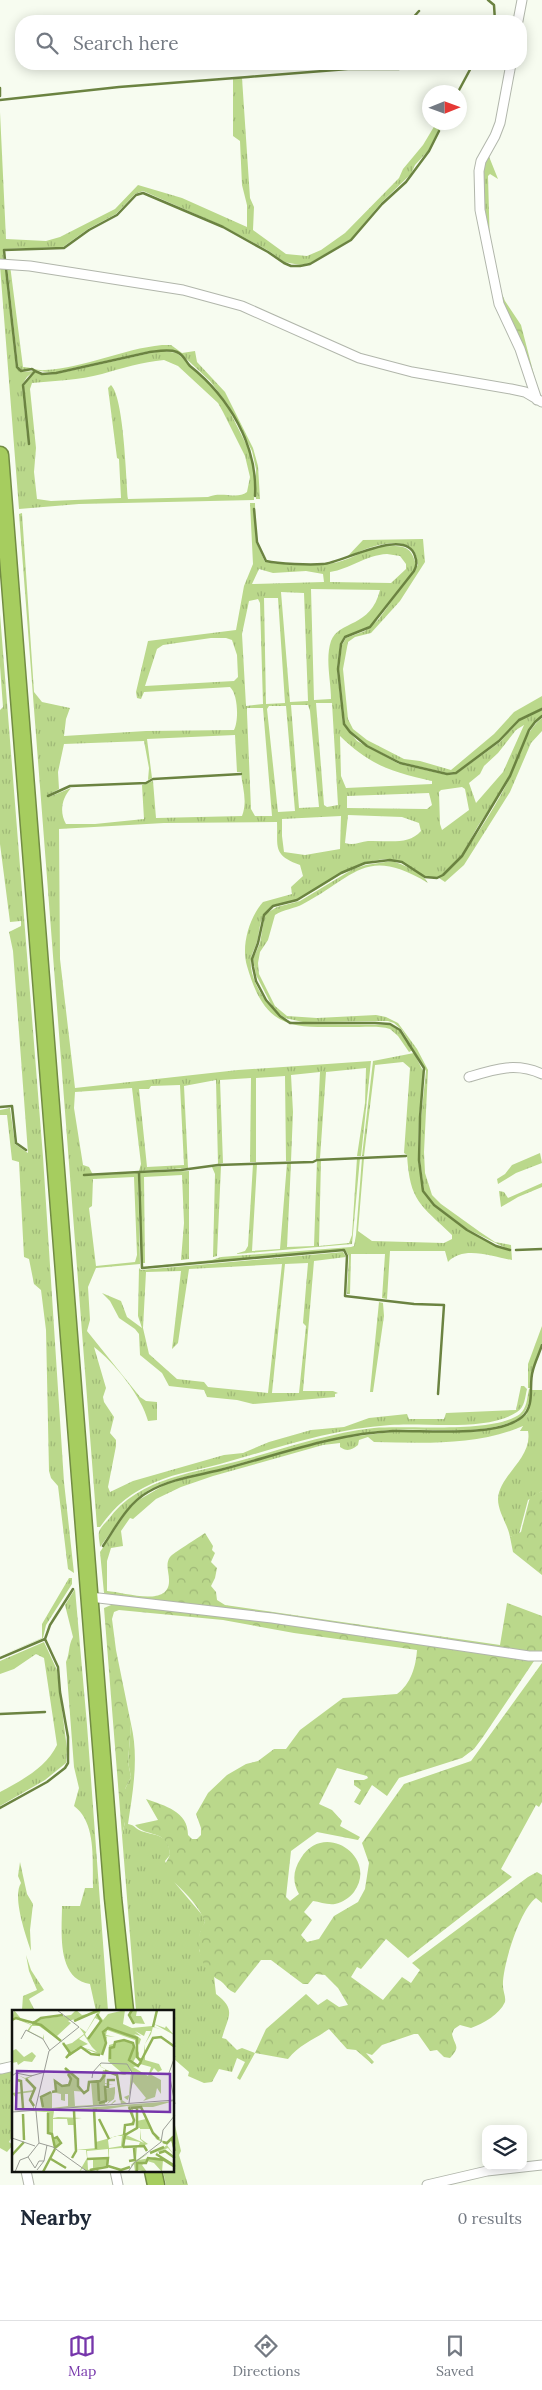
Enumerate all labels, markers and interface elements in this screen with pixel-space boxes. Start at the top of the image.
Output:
search box [15,15,527,70]
icon: search [33,29,61,57]
text: Search here [73,31,179,55]
north arrow [422,85,467,130]
inset map [12,2010,175,2172]
map controls [482,2125,527,2170]
button: layers [482,2125,527,2170]
text: Nearby [20,2204,91,2231]
text: 0 results [457,2208,522,2228]
tab: Map [68,2332,96,2380]
tab: Directions [232,2332,300,2380]
tab: Saved [436,2332,474,2380]

